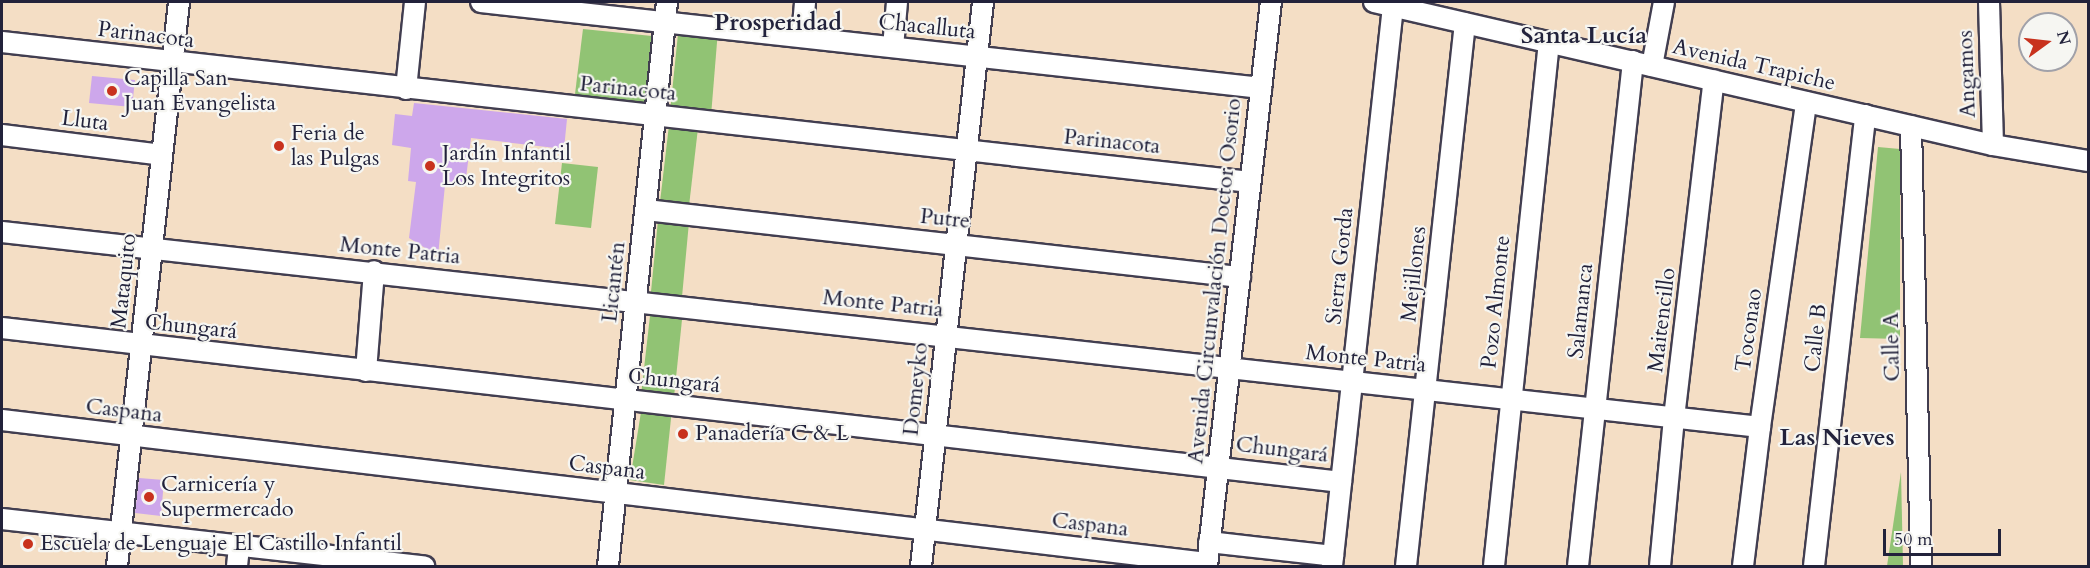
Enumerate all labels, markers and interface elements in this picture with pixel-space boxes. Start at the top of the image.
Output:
district label: Prosperidad [714,9,842,37]
street label: Chacalluta [877,9,977,45]
north arrow [2018,12,2078,72]
street label: Parinacota [96,16,196,54]
district label: Santa Lucía [1521,22,1647,50]
text: N [2051,28,2076,47]
street label: Angamos [1952,30,1982,118]
street label: Avenida Trapiche [1670,33,1838,97]
place label: Capilla San Juan Evangelista [124,65,276,116]
street label: Parinacota [578,71,678,107]
marker: Capilla San Juan Evangelista [105,84,119,98]
street label: Avenida Circunvalación Doctor Osorio [1183,97,1247,465]
street label: Lluta [60,105,110,137]
place label: Feria de las Pulgas [291,120,379,172]
street label: Parinacota [1062,124,1162,160]
marker: Feria de las Pulgas [272,139,286,153]
place label: Jardín Infantil Los Integritos [442,140,571,192]
marker: Jardín Infantil Los Integritos [423,159,437,173]
street label: Putre [919,203,971,235]
street label: Sierra Gorda [1321,206,1359,326]
street label: Mejillones [1396,225,1432,323]
street label: Mataquito [106,232,142,330]
street label: Monte Patria [338,232,462,270]
street label: Pozo Almonte [1476,234,1516,370]
street label: Licantén [597,240,631,324]
street label: Salamanca [1563,262,1599,360]
street label: Maitencillo [1642,266,1682,374]
street label: Monte Patria [821,285,945,323]
street label: Toconao [1730,287,1768,373]
street label: Calle B [1799,303,1833,373]
street label: Chungará [143,309,239,345]
street label: Calle A [1878,312,1906,382]
street label: Monte Patria [1304,340,1428,378]
street label: Domeyko [898,341,934,437]
street label: Chungará [626,363,722,399]
street label: Caspana [84,393,164,429]
place label: Panadería C & L [695,421,849,447]
district label: Las Nieves [1779,424,1895,452]
marker: Panadería C & L [676,427,690,441]
street label: Chungará [1234,431,1330,469]
street label: Caspana [567,450,647,486]
place label: Carnicería y Supermercado [161,471,294,522]
marker: Carnicería y Supermercado [142,490,156,504]
street label: Caspana [1050,507,1130,543]
scale bar [1886,517,2004,555]
text: 50 m [1894,527,1933,552]
place label: Escuela de Lenguaje El Castillo Infantil [40,531,402,557]
marker: Escuela de Lenguaje El Castillo Infantil [21,537,35,551]

